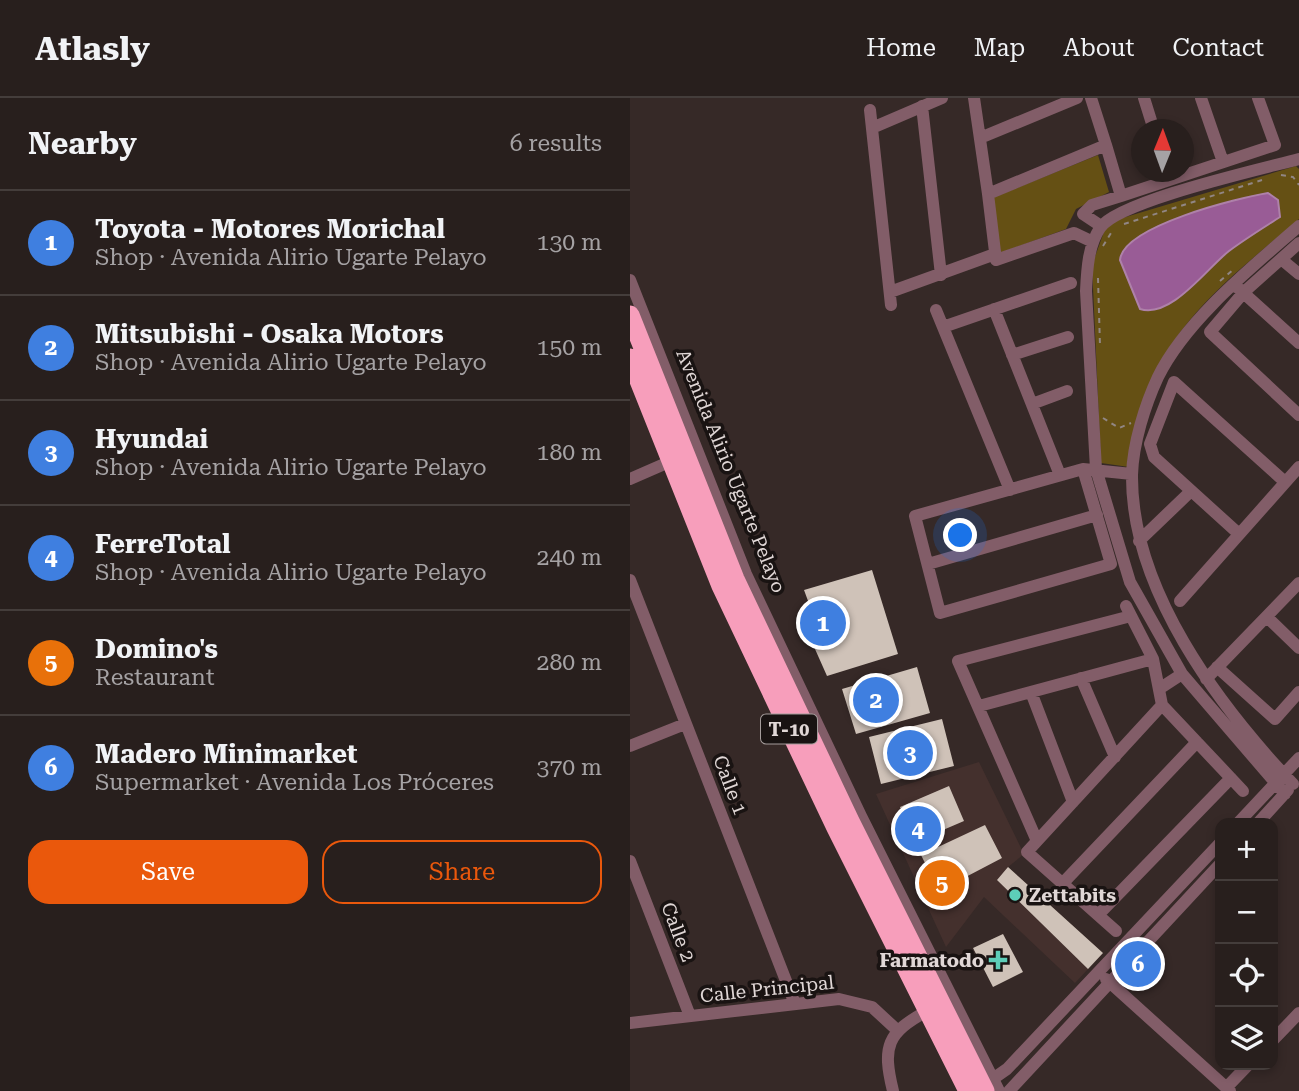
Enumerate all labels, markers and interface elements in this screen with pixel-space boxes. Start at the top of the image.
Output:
text: Atlasly [35,29,150,68]
text: Home [866,34,936,62]
text: Map [974,34,1025,62]
text: About [1063,34,1134,62]
text: Contact [1172,34,1264,62]
north arrow [1131,119,1194,182]
text: Nearby [28,126,137,161]
text: 6 results [510,130,602,157]
text: Toyota - Motores Morichal [95,214,445,244]
text: 1 [45,229,57,256]
text: 130 m [537,229,602,256]
text: Shop · Avenida Alirio Ugarte Pelayo [95,244,487,271]
text: Mitsubishi - Osaka Motors [95,319,444,349]
text: 2 [45,334,57,361]
text: 150 m [537,334,602,361]
street label: Avenida Alirio Ugarte Pelayo [671,346,791,596]
text: Shop · Avenida Alirio Ugarte Pelayo [95,349,487,376]
text: Hyundai [95,424,208,454]
text: 3 [45,439,57,466]
text: 180 m [537,439,602,466]
text: Shop · Avenida Alirio Ugarte Pelayo [95,454,487,481]
your location [943,518,977,552]
text: FerreTotal [95,529,231,559]
text: 4 [45,544,57,571]
text: 240 m [537,544,602,571]
text: Shop · Avenida Alirio Ugarte Pelayo [95,559,487,586]
pin: 1 [800,597,846,649]
text: Domino's [95,634,218,664]
text: 5 [45,649,57,676]
text: 280 m [537,649,602,676]
text: Restaurant [95,664,214,691]
pin: 2 [853,674,899,726]
road number: T-10 [761,714,817,744]
pin: 3 [887,727,933,779]
text: Madero Minimarket [95,739,358,769]
street label: Calle 1 [708,752,752,818]
text: 6 [45,754,57,781]
text: 370 m [537,754,602,781]
text: Supermarket · Avenida Los Próceres [95,769,494,796]
pin: 4 [895,803,941,855]
map controls [1215,818,1278,1070]
button: + [1215,818,1278,881]
button: Save [28,840,308,904]
button: Share [322,840,602,904]
pin: 5 [919,857,965,909]
button: − [1215,881,1278,944]
place label: Zettabits [1029,884,1116,907]
marker: Zettabits [1007,887,1023,903]
street label: Calle 2 [656,899,700,965]
pin: 6 [1115,938,1161,990]
button: locate [1215,944,1278,1007]
place label: Farmatodo [879,949,984,972]
marker: Farmatodo [990,952,1006,968]
street label: Calle Principal [699,971,835,1007]
button: layers [1215,1007,1278,1070]

